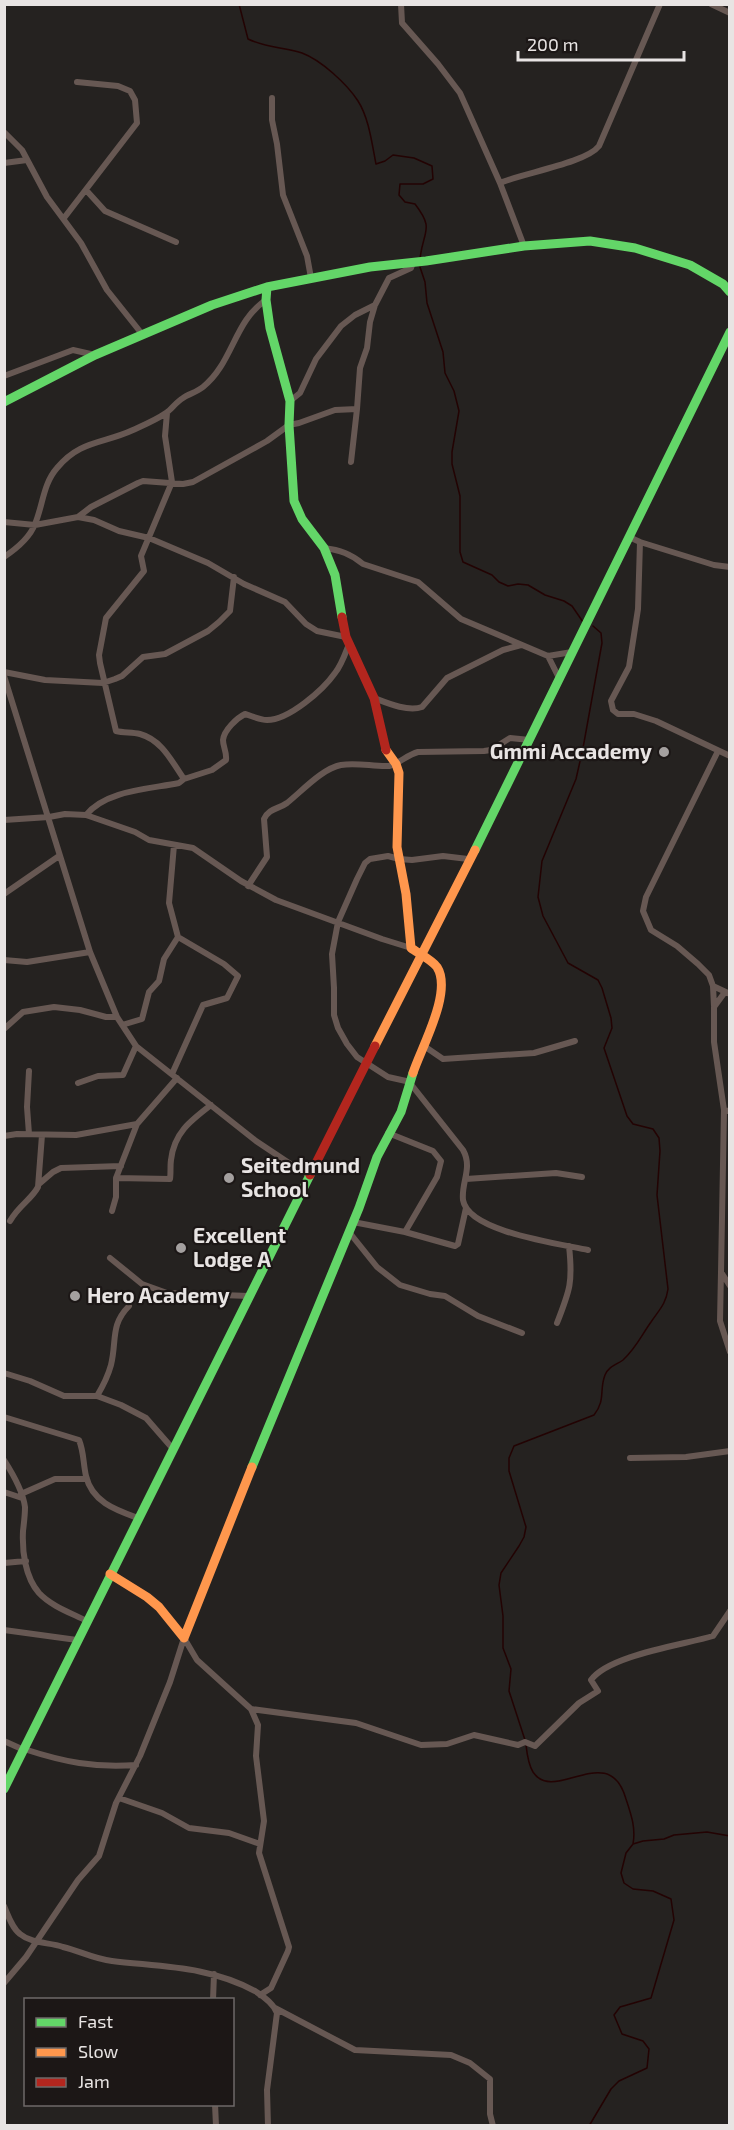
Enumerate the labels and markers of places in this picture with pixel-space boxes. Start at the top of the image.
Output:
place label: Gmmi Accademy [490,738,652,764]
marker: Gmmi Accademy [657,745,671,759]
place label: Seitedmund School [241,1152,360,1201]
marker: Seitedmund School [222,1171,236,1185]
place label: Excellent Lodge A [193,1222,286,1271]
marker: Excellent Lodge A [174,1241,188,1255]
place label: Hero Academy [87,1282,230,1308]
marker: Hero Academy [68,1289,82,1303]

